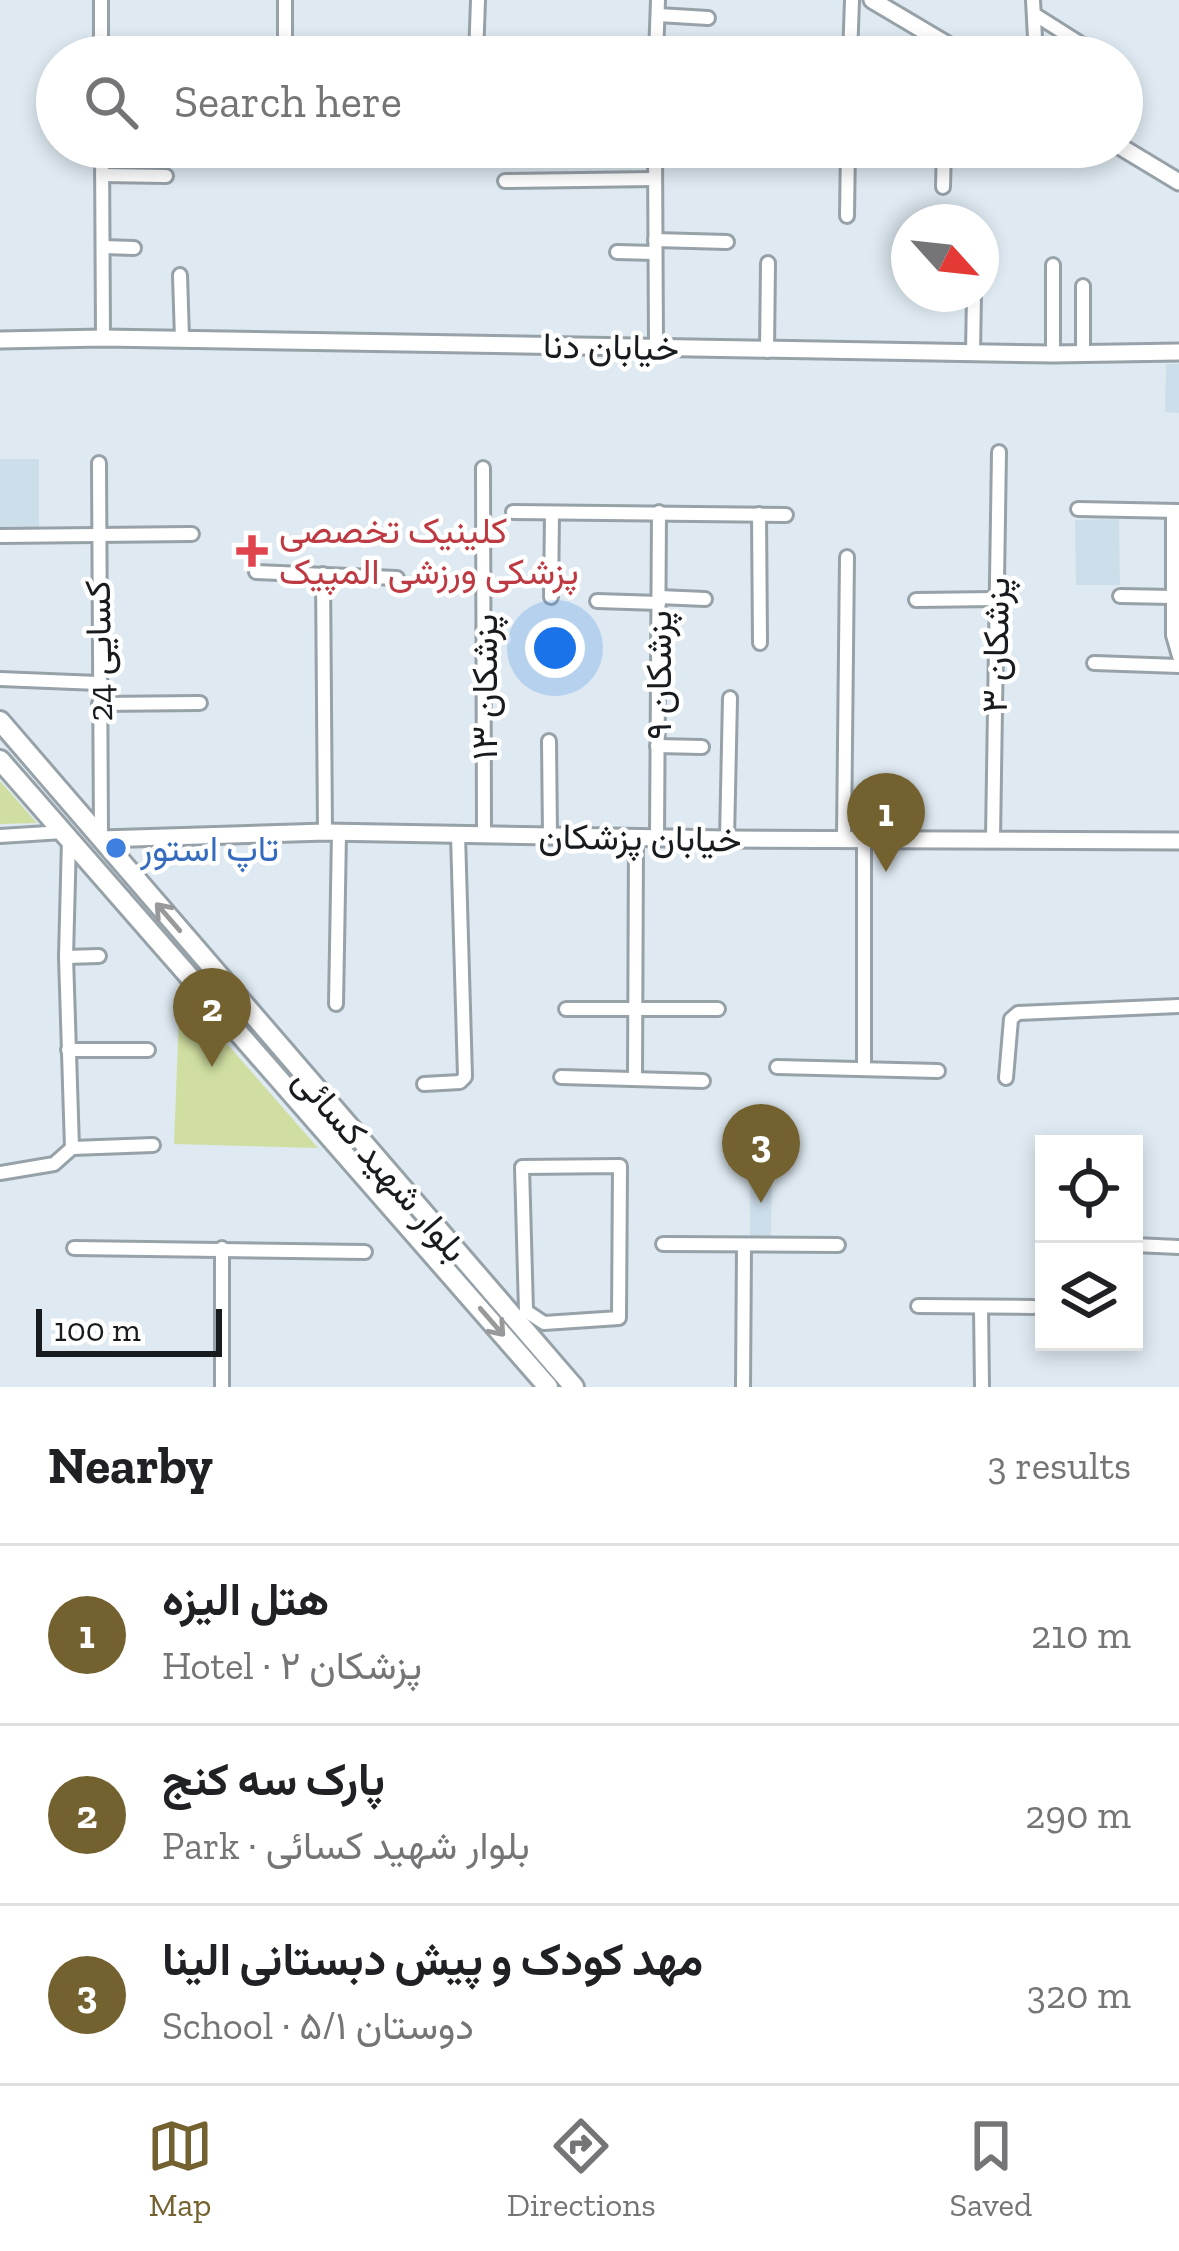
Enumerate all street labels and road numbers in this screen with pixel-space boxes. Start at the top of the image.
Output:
street label: خیابان دنا [543,324,679,369]
street label: ۳ پزشکان [973,577,1021,713]
street label: کسایی 24 [76,580,121,722]
street label: ۹ پزشکان [637,610,683,740]
street label: ۱۳ پزشکان [463,614,509,760]
street label: خیابان پزشکان [538,814,742,864]
street label: بلوار شهید کسائی [284,1058,477,1271]

